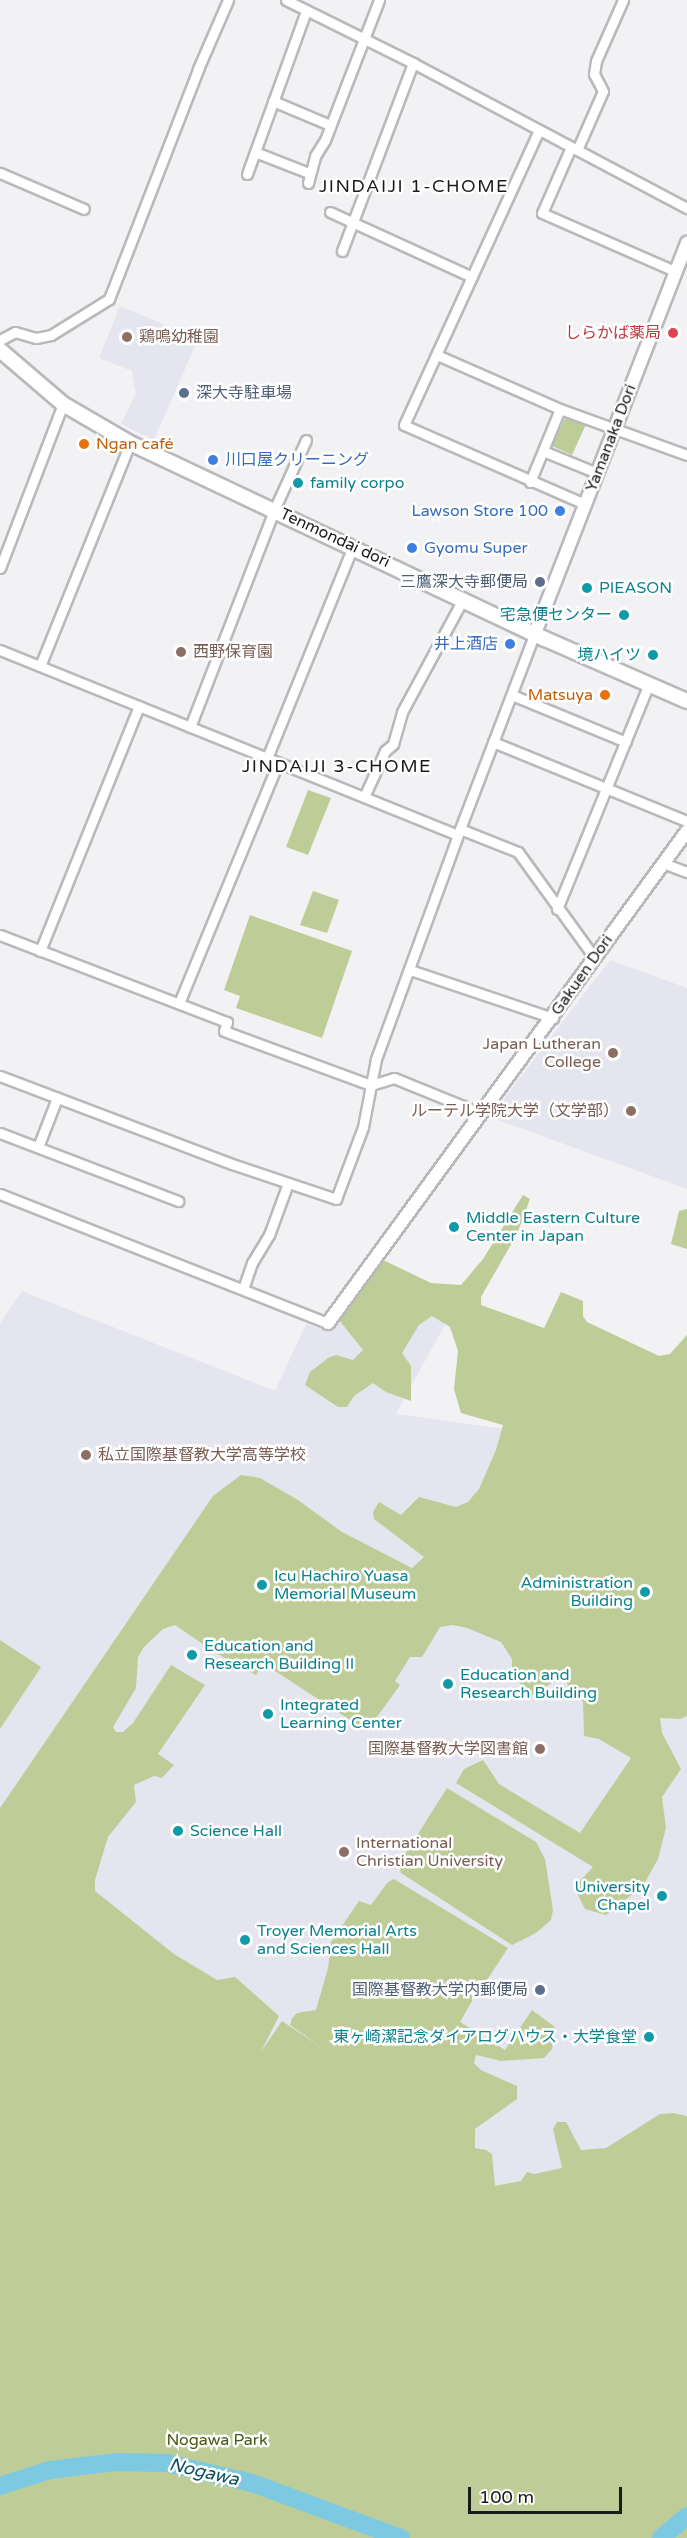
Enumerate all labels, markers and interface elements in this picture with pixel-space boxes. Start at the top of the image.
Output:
district label: JINDAIJI 1-CHOME [319,175,509,197]
place label: しらかば薬局 [565,323,661,343]
marker: しらかば薬局 [666,326,680,340]
place label: 鶏鳴幼稚園 [139,327,219,347]
marker: 鶏鳴幼稚園 [120,330,134,344]
street label: Yamanaka Dori [582,382,640,494]
place label: 深大寺駐車場 [196,383,292,403]
marker: 深大寺駐車場 [177,386,191,400]
place label: Ngan café [96,434,174,454]
marker: Ngan café [77,437,91,451]
place label: 川口屋クリーニング [225,450,369,470]
marker: 川口屋クリーニング [206,453,220,467]
place label: family corpo [310,473,404,493]
marker: family corpo [291,476,305,490]
place label: Lawson Store 100 [411,501,548,521]
street label: Tenmondai dori [277,504,393,572]
marker: Lawson Store 100 [553,504,567,518]
place label: Gyomu Super [424,538,528,558]
marker: Gyomu Super [405,541,419,555]
place label: 三鷹深大寺郵便局 [400,572,528,592]
marker: 三鷹深大寺郵便局 [533,575,547,589]
place label: PIEASON [599,578,672,598]
marker: PIEASON [580,581,594,595]
place label: 宅急便センター [500,605,612,625]
marker: 宅急便センター [617,608,631,622]
place label: 井上酒店 [434,634,498,654]
marker: 井上酒店 [503,637,517,651]
place label: 西野保育園 [193,642,273,662]
marker: 西野保育園 [174,645,188,659]
place label: 境ハイツ [577,645,641,665]
marker: 境ハイツ [646,648,660,662]
place label: Matsuya [528,685,593,705]
marker: Matsuya [598,688,612,702]
district label: JINDAIJI 3-CHOME [242,755,432,777]
street label: Gakuen Dori [547,931,617,1019]
place label: Japan Lutheran College [483,1034,601,1072]
marker: Japan Lutheran College [606,1046,620,1060]
place label: ルーテル学院大学（文学部） [411,1101,619,1121]
marker: ルーテル学院大学（文学部） [624,1104,638,1118]
place label: Middle Eastern Culture Center in Japan [466,1208,640,1246]
marker: Middle Eastern Culture Center in Japan [447,1220,461,1234]
place label: 私立国際基督教大学高等学校 [98,1445,306,1465]
marker: 私立国際基督教大学高等学校 [79,1448,93,1462]
place label: Icu Hachiro Yuasa Memorial Museum [274,1566,416,1604]
place label: Administration Building [521,1573,633,1611]
marker: Icu Hachiro Yuasa Memorial Museum [255,1578,269,1592]
marker: Administration Building [638,1585,652,1599]
place label: Education and Research Building II [204,1636,354,1674]
marker: Education and Research Building II [185,1648,199,1662]
place label: Education and Research Building [460,1665,597,1703]
marker: Education and Research Building [441,1677,455,1691]
place label: Integrated Learning Center [280,1695,402,1733]
marker: Integrated Learning Center [261,1707,275,1721]
place label: 国際基督教大学図書館 [368,1739,528,1759]
marker: 国際基督教大学図書館 [533,1742,547,1756]
place label: Science Hall [190,1821,282,1841]
marker: Science Hall [171,1824,185,1838]
place label: International Christian University [356,1833,503,1871]
marker: International Christian University [337,1845,351,1859]
place label: University Chapel [575,1877,650,1915]
marker: University Chapel [655,1889,669,1903]
place label: Troyer Memorial Arts and Sciences Hall [257,1921,417,1959]
marker: Troyer Memorial Arts and Sciences Hall [238,1933,252,1947]
place label: 国際基督教大学内郵便局 [352,1980,528,2000]
marker: 国際基督教大学内郵便局 [533,1983,547,1997]
place label: 東ヶ崎潔記念ダイアログハウス・大学食堂 [333,2027,637,2047]
marker: 東ヶ崎潔記念ダイアログハウス・大学食堂 [642,2030,656,2044]
park label: Nogawa Park [166,2430,268,2450]
water label: Nogawa [167,2454,241,2490]
scale bar [471,2475,626,2513]
text: 100 m [479,2486,534,2508]

